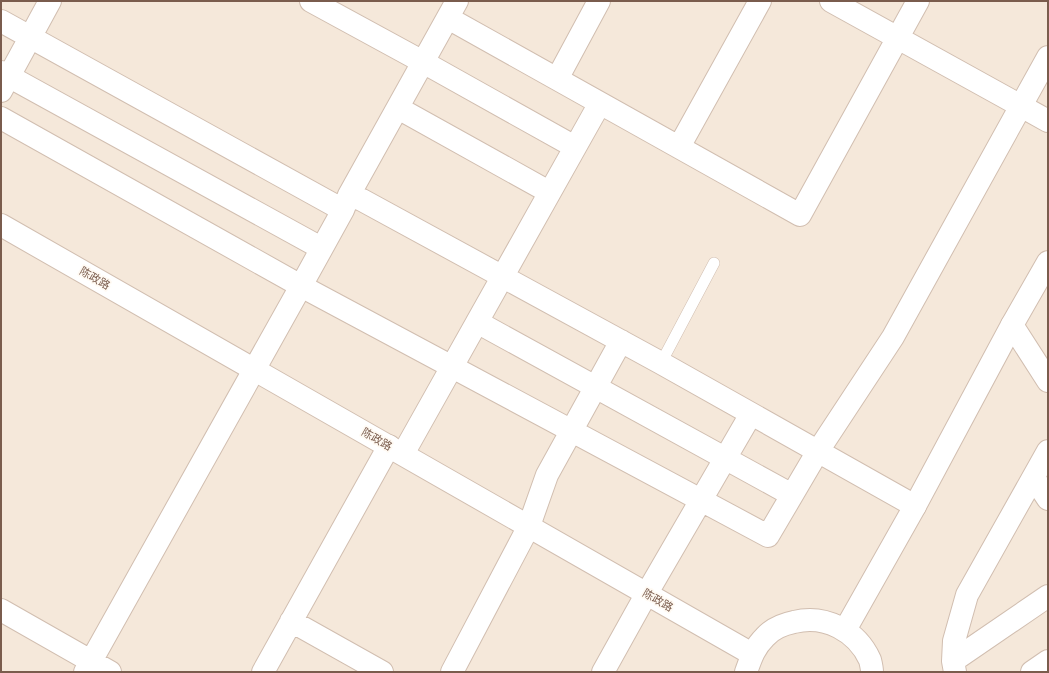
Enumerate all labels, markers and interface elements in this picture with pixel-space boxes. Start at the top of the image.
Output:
street label: 陈政路 [77,264,113,292]
street label: 陈政路 [359,425,395,453]
street label: 陈政路 [640,586,676,614]

